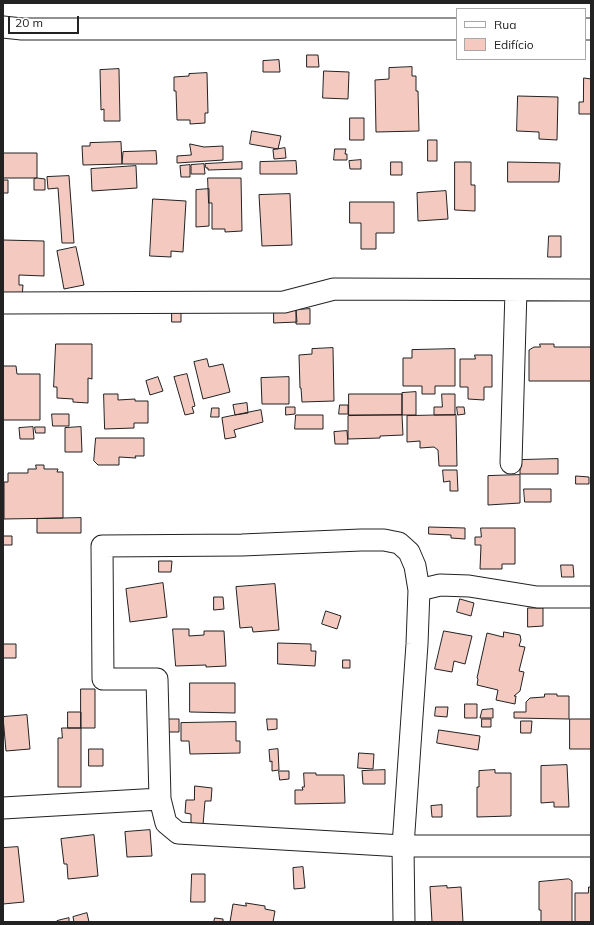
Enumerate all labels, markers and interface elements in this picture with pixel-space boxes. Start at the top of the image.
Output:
scale bar [10,8,81,34]
legend [456,8,586,60]
text: 20 m [15,15,43,30]
text: Rua [494,17,516,32]
text: Edifício [494,37,534,52]

